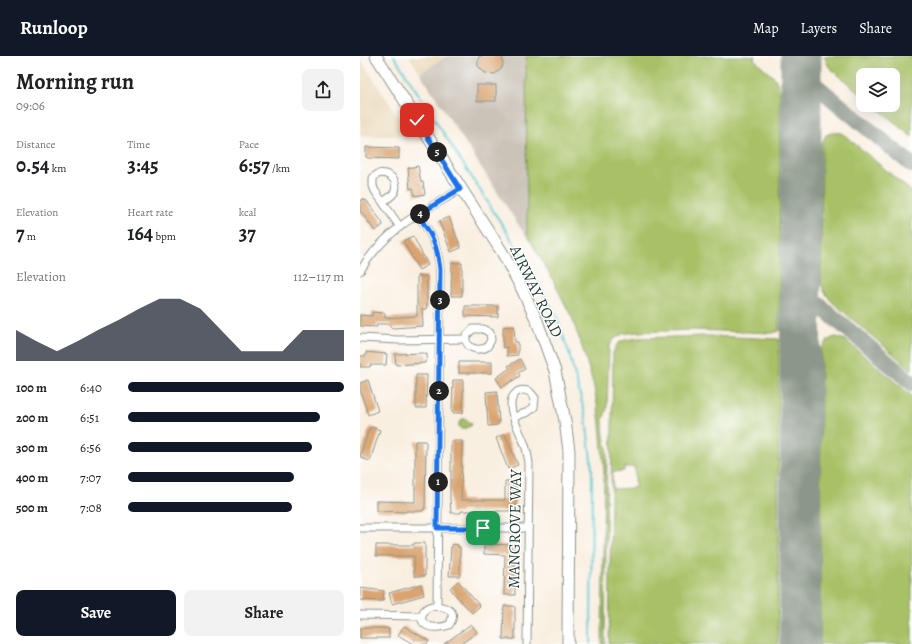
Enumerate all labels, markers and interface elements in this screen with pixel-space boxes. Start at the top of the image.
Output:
text: Runloop [20,15,88,41]
text: Map [753,19,779,38]
text: Layers [801,19,837,38]
text: Share [859,19,892,38]
text: Morning run [16,67,134,97]
map controls [856,68,900,112]
button: layers [856,68,900,112]
button: share [302,69,344,111]
text: 09:06 [16,97,45,114]
pin [400,103,434,137]
icon: check [406,109,428,131]
text: Distance [16,137,55,152]
text: Time [127,137,150,152]
text: Pace [239,137,259,152]
pin: 5 [427,142,447,162]
text: 5 [435,144,439,159]
text: 0.54 [16,152,50,179]
text: 3:45 [127,152,159,179]
text: 6:57 [239,152,270,179]
text: km [50,161,66,176]
text: /km [270,161,290,176]
pin: 4 [410,204,430,224]
text: Elevation [16,205,58,220]
text: Heart rate [127,205,173,220]
text: kcal [239,205,256,220]
text: 4 [417,206,423,221]
text: 7 [16,220,25,247]
text: 164 [127,220,153,247]
text: 37 [239,220,256,247]
text: m [25,229,36,244]
text: bpm [153,229,176,244]
street label: AIRWAY ROAD [504,241,568,341]
text: Elevation [16,268,66,285]
text: 112–117 m [293,268,344,285]
pin: 3 [430,290,450,310]
text: 3 [438,292,442,307]
text: 100 m [16,379,47,396]
text: 6:40 [80,379,102,396]
pin: 2 [429,381,449,401]
text: 2 [436,383,442,398]
text: 200 m [16,409,49,426]
text: 6:51 [80,409,99,426]
text: 300 m [16,439,48,456]
text: 6:56 [80,439,101,456]
text: 400 m [16,469,48,486]
text: 7:07 [80,469,101,486]
street label: MANGROVE WAY [503,469,527,589]
pin: 1 [428,472,448,492]
text: 1 [436,474,440,489]
text: 500 m [16,499,48,516]
text: 7:08 [80,499,102,516]
pin [466,511,500,545]
icon: arrive [472,517,494,539]
button: Save [16,590,176,636]
button: Share [184,590,344,636]

